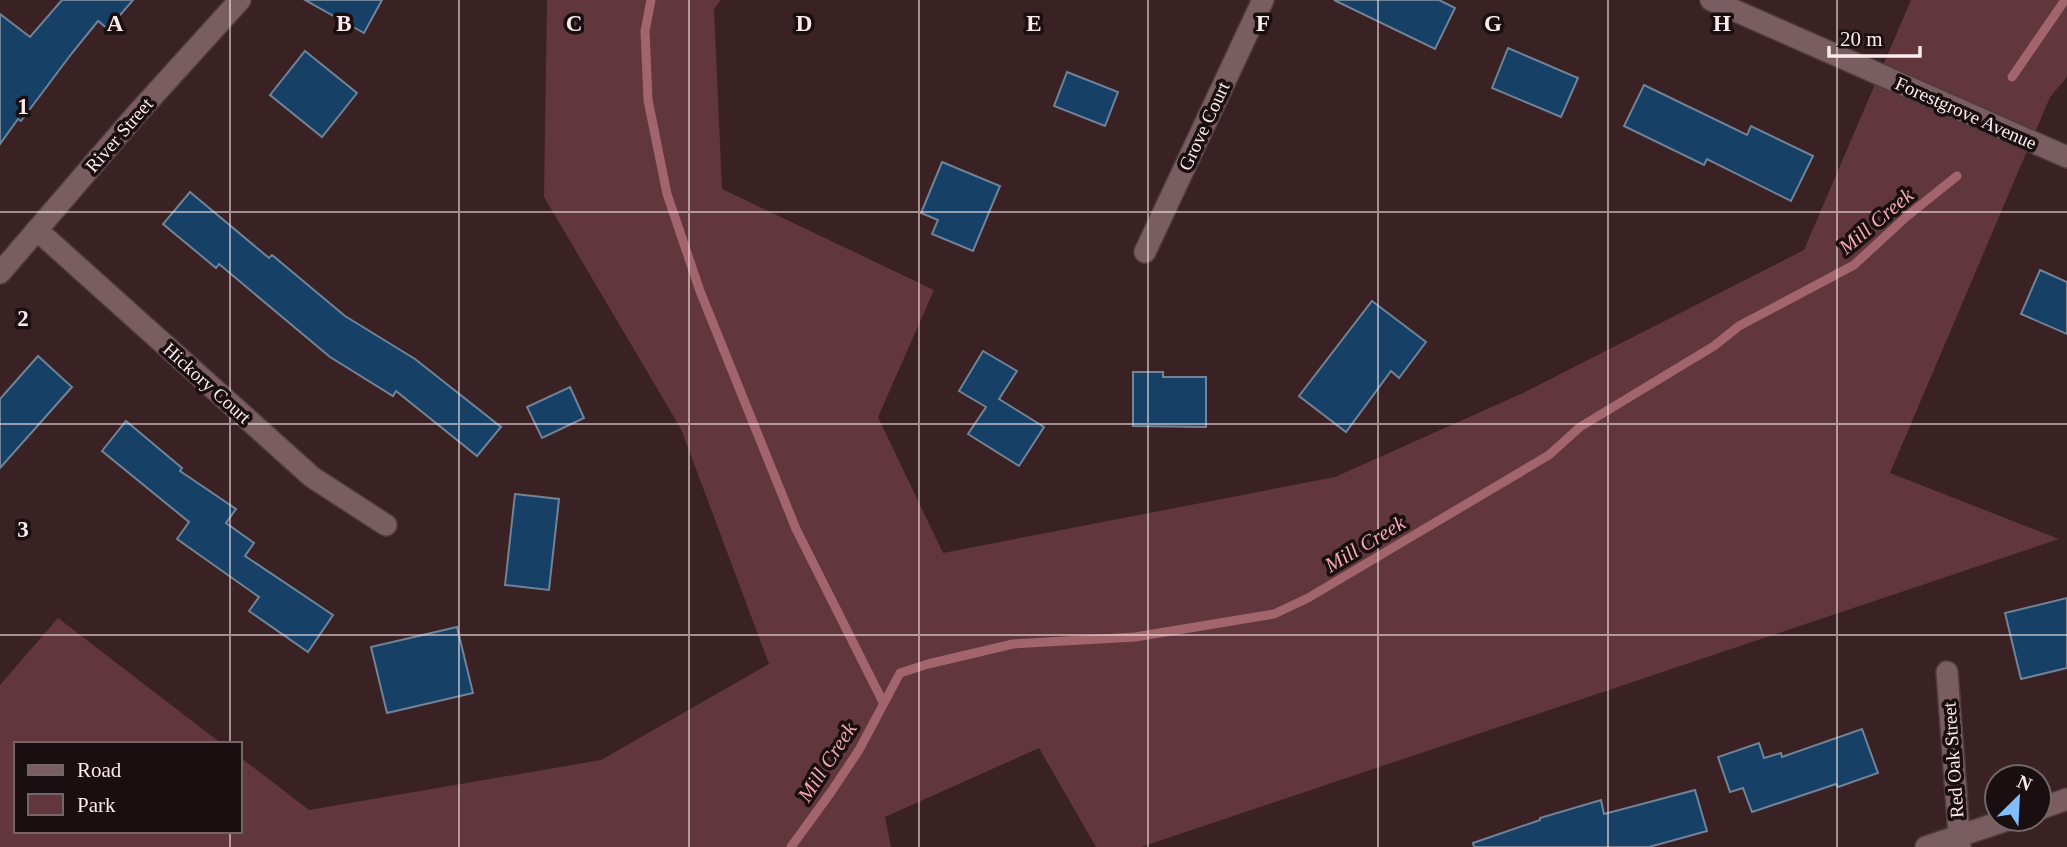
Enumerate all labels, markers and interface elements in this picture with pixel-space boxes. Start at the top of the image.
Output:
text: A [107,11,124,36]
text: B [336,11,352,36]
text: C [566,11,582,36]
text: D [796,11,812,36]
text: E [1026,11,1042,36]
text: F [1256,11,1270,36]
text: G [1484,11,1502,36]
text: H [1713,11,1731,36]
scale bar [1829,14,1920,58]
text: 20 m [1840,27,1883,51]
street label: Forestgrove Avenue [1892,72,2040,154]
street label: Grove Court [1174,78,1234,174]
street label: River Street [81,93,157,176]
text: 1 [17,94,29,119]
water label: Mill Creek [1833,183,1919,260]
text: 2 [17,306,29,331]
street label: Hickory Court [159,338,256,428]
water label: Mill Creek [1320,510,1410,578]
text: 3 [17,517,29,542]
street label: Red Oak Street [1938,701,1968,819]
water label: Mill Creek [792,717,862,807]
legend [14,742,242,833]
text: Road [77,758,122,782]
north arrow [1983,763,2053,833]
text: N [2014,771,2035,795]
text: Park [77,793,116,817]

